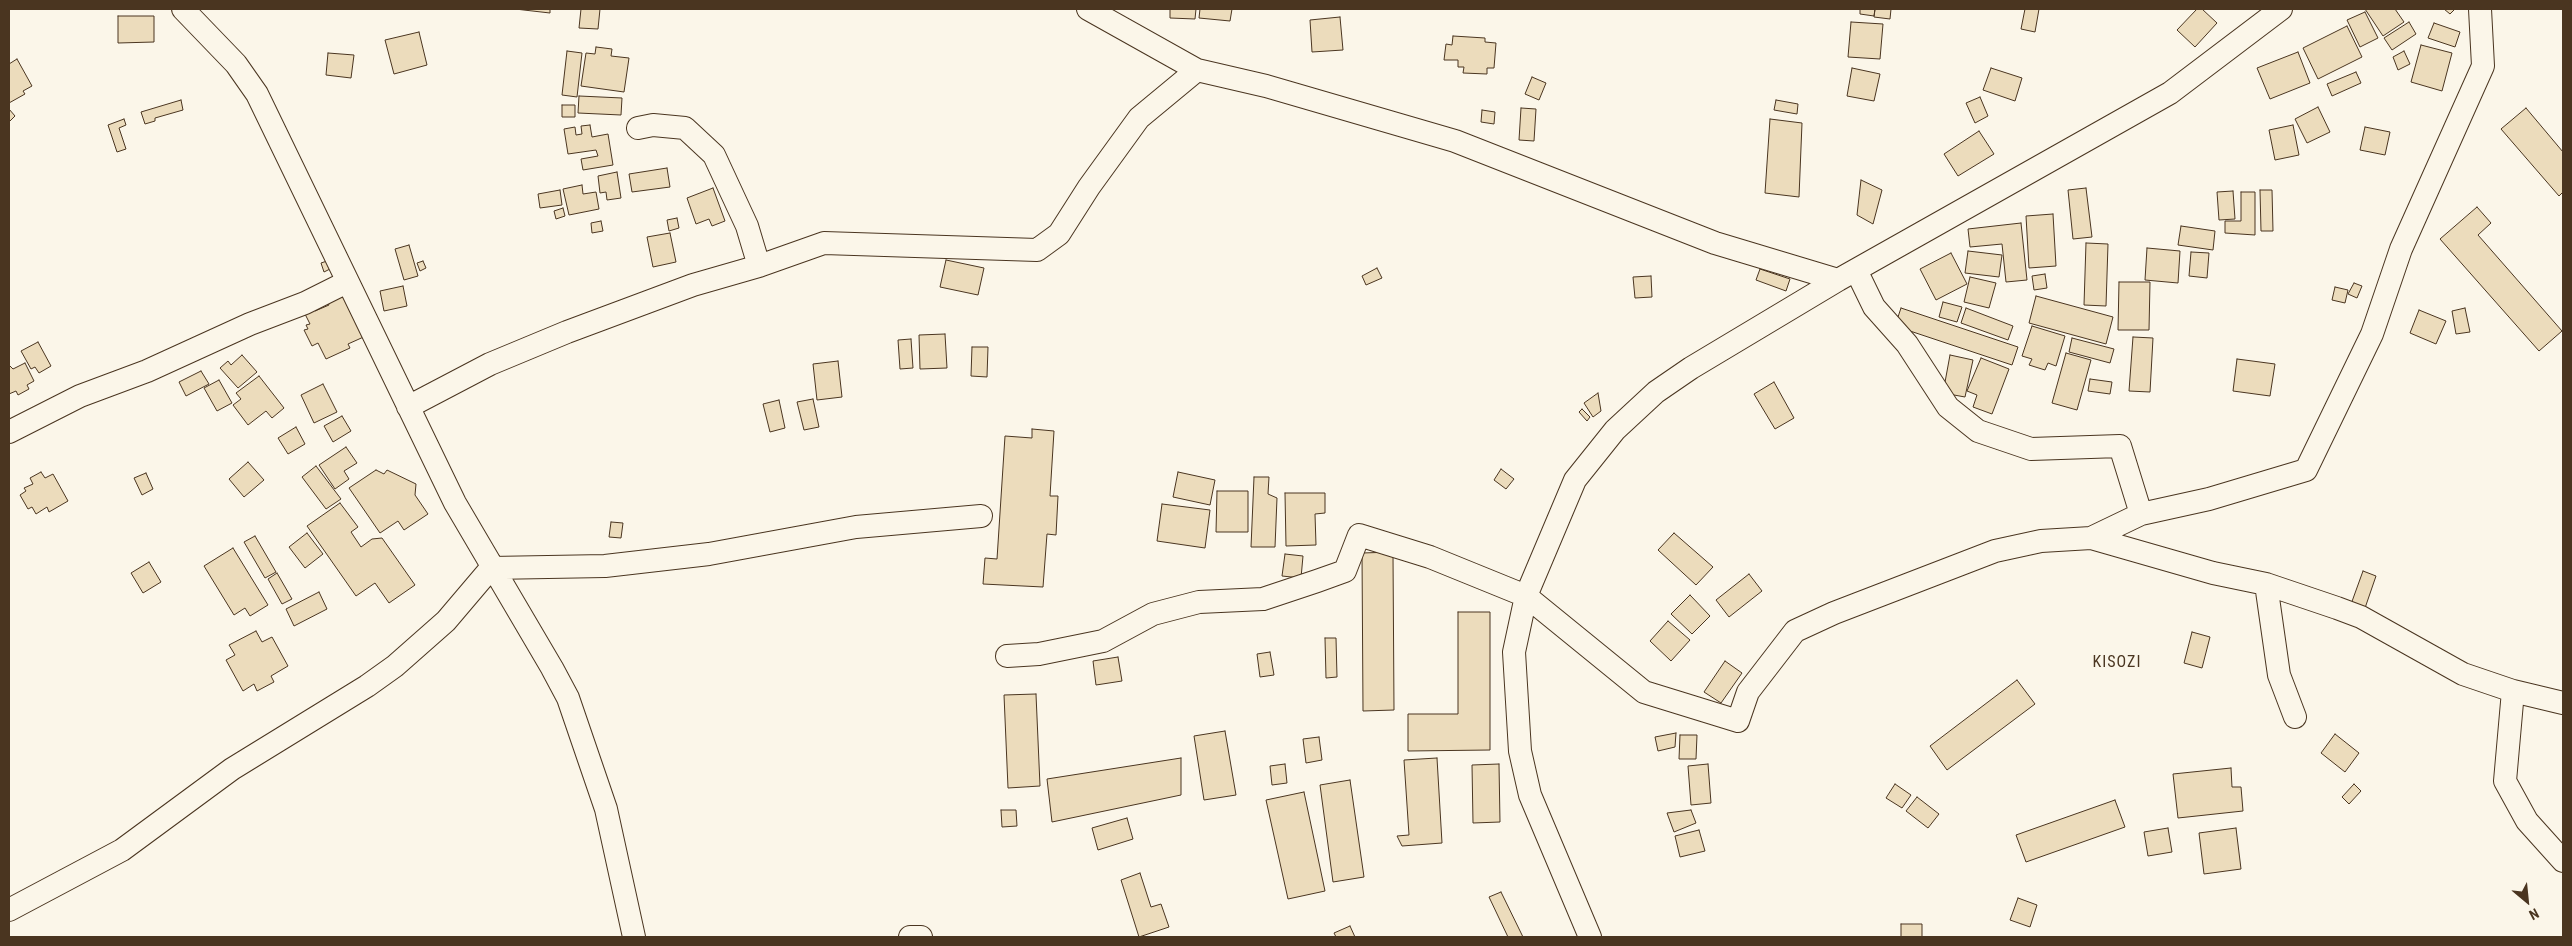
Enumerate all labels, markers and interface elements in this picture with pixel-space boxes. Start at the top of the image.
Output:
district label: KISOZI [2092,653,2142,673]
north arrow [2502,876,2552,926]
text: N [2527,905,2542,923]

